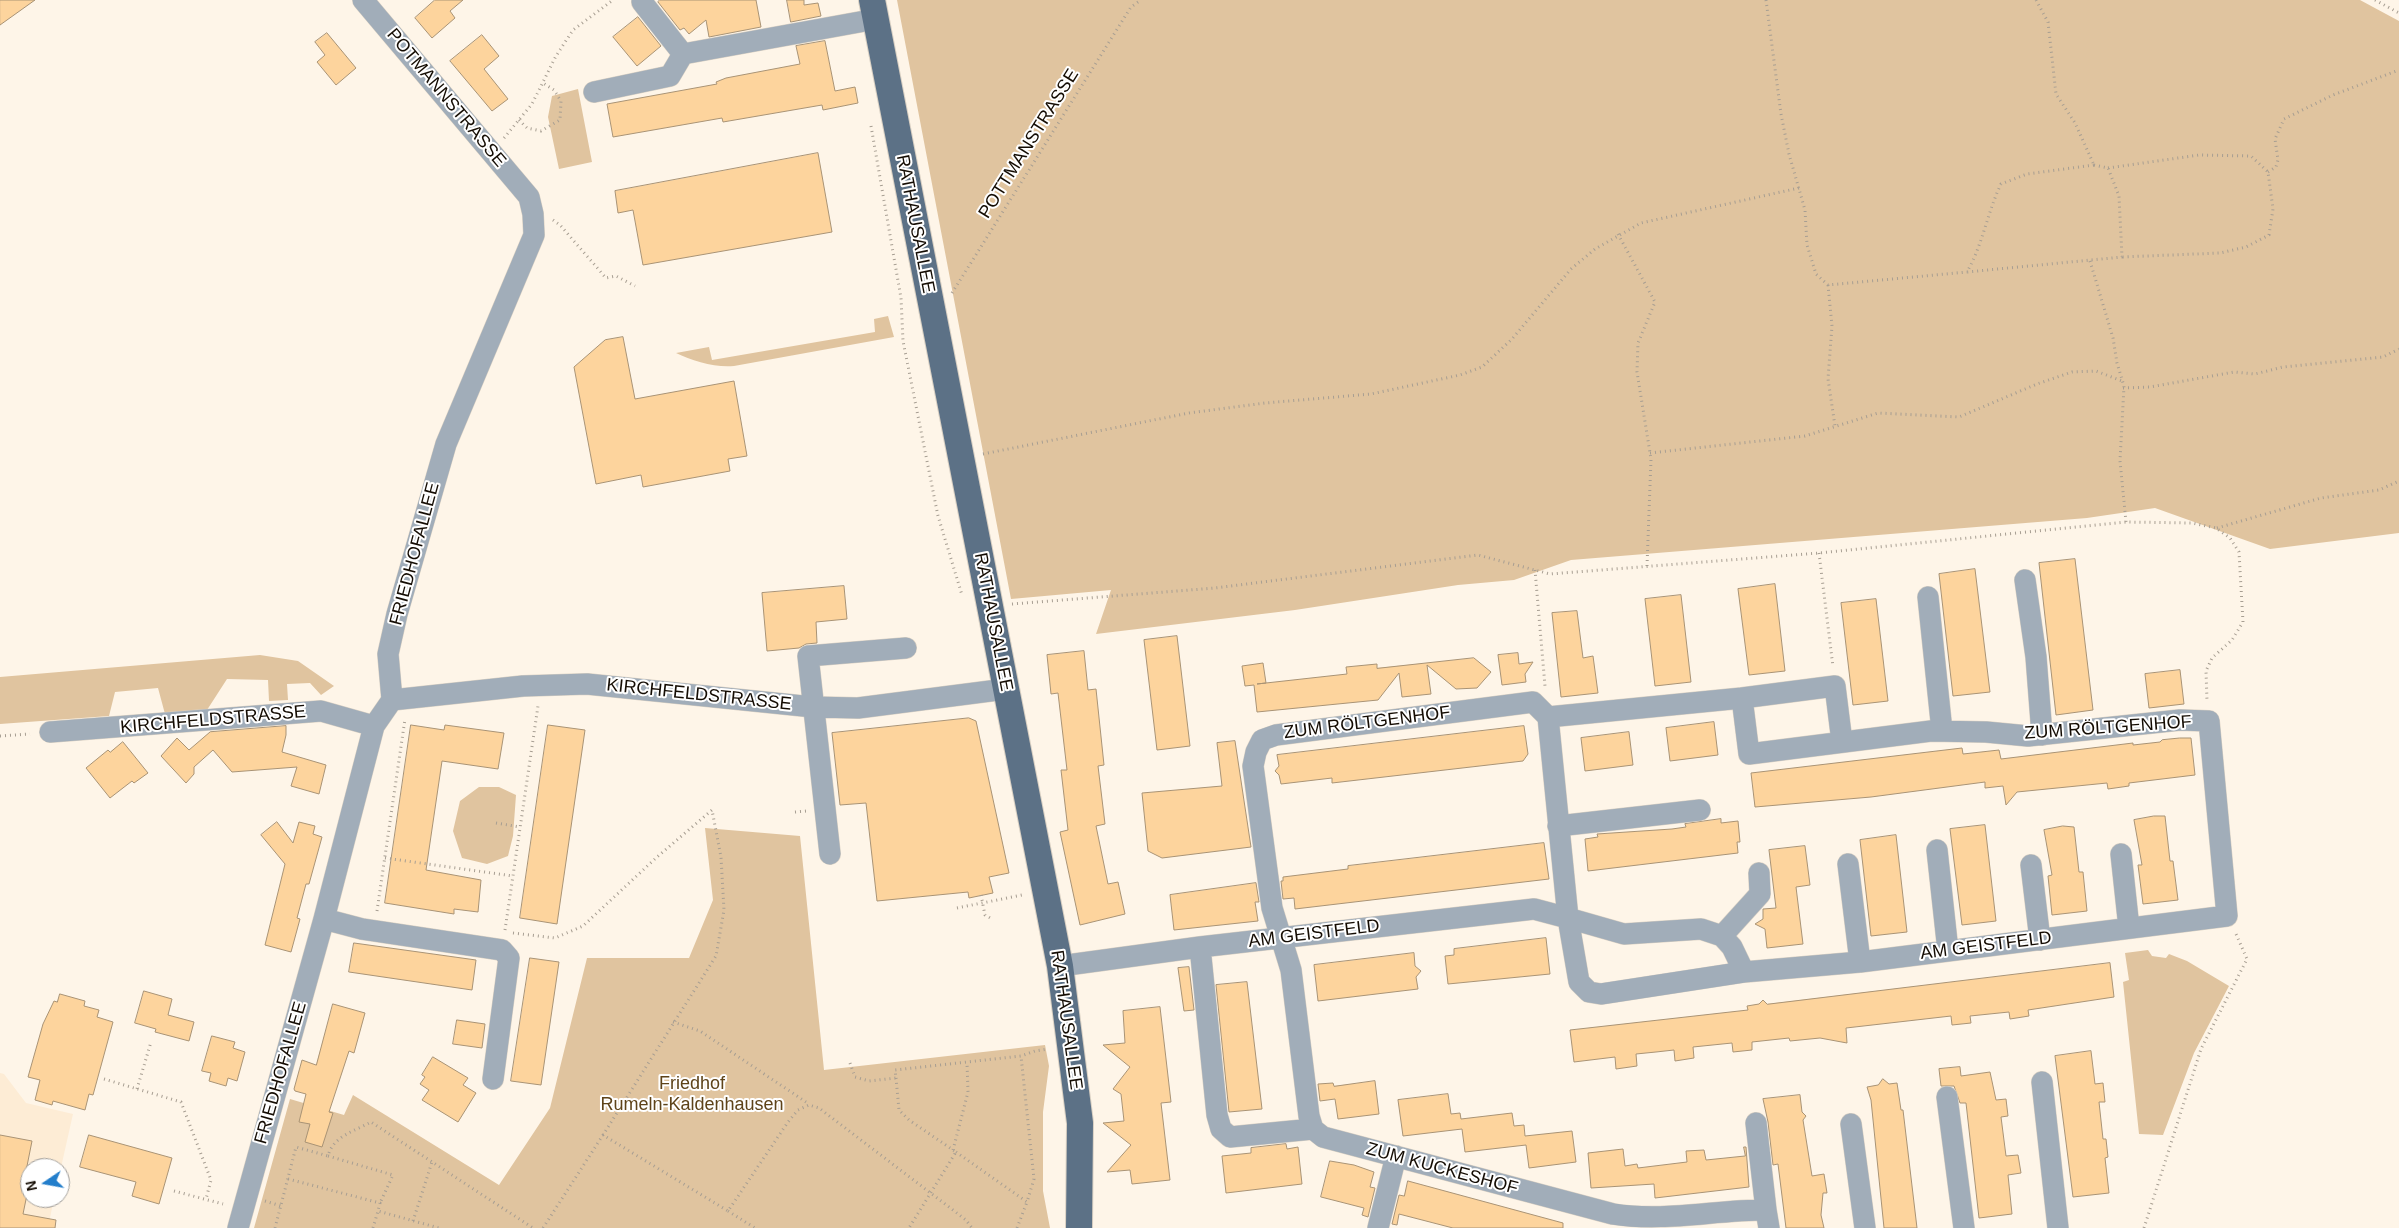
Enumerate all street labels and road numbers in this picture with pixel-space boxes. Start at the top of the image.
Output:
street label: POTMANNSTRASSE [382,24,510,172]
street label: POTTMANSTRASSE [974,65,1084,223]
street label: RATHAUSALLEE [891,153,939,295]
street label: FRIEDHOFALLEE [386,480,444,628]
street label: RATHAUSALLEE [969,551,1017,693]
street label: KIRCHFELDSTRASSE [605,675,793,715]
street label: KIRCHFELDSTRASSE [119,701,307,739]
street label: ZUM RÖLTGENHOF [1282,702,1452,744]
street label: ZUM RÖLTGENHOF [2024,711,2192,745]
street label: AM GEISTFELD [1247,915,1381,953]
street label: AM GEISTFELD [1919,927,2053,965]
street label: RATHAUSALLEE [1046,949,1086,1091]
street label: FRIEDHOFALLEE [250,999,312,1147]
street label: ZUM KUCKESHOF [1364,1138,1520,1200]

